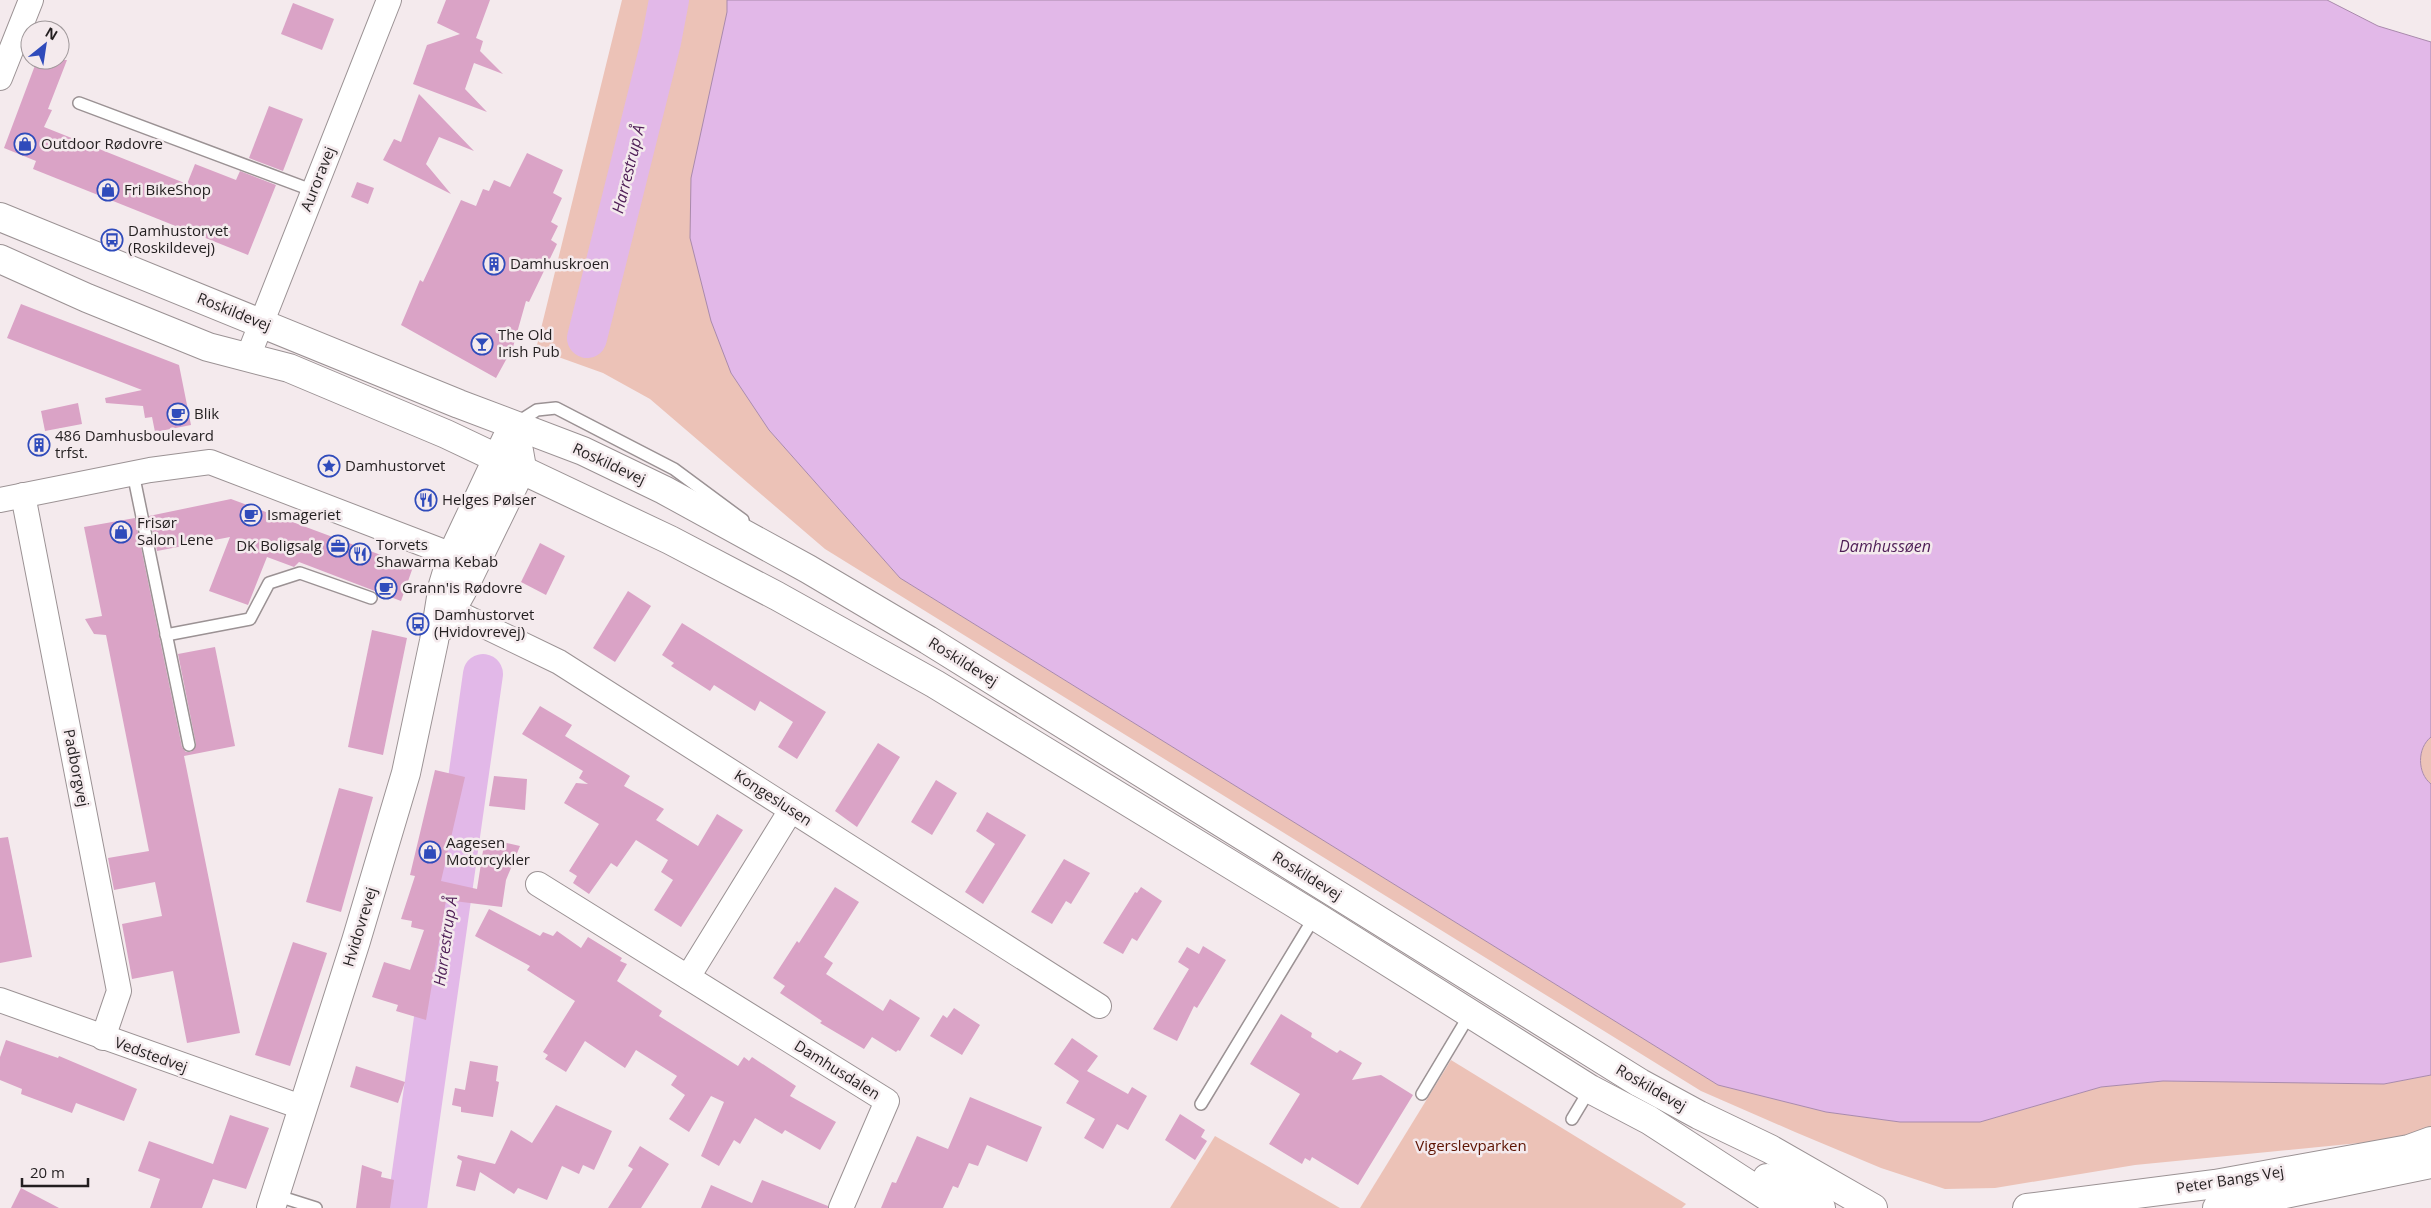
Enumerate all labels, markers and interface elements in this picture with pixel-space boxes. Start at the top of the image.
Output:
north arrow [20,20,70,70]
text: N [42,22,61,44]
water label: Harrestrup Å [606,122,650,216]
shop icon: Outdoor Rødovre [13,132,37,156]
place label: Outdoor Rødovre [41,133,163,153]
street label: Auroravej [295,143,339,214]
shop icon: Fri BikeShop [96,178,120,202]
place label: Fri BikeShop [124,179,211,199]
place label: Damhustorvet (Roskildevej) [128,220,228,257]
bus stop icon: Damhustorvet (Roskildevej) [100,228,124,252]
building icon: Damhuskroen [482,252,506,276]
place label: Damhuskroen [510,253,609,273]
street label: Roskildevej [194,287,274,335]
place label: The Old Irish Pub [498,324,560,361]
bar icon: The Old Irish Pub [470,332,494,356]
cafe icon: Blik [166,402,190,426]
place label: Blik [194,403,219,423]
place label: 486 Damhusboulevard trfst. [55,425,214,462]
building icon: 486 Damhusboulevard trfst. [27,433,51,457]
street label: Roskildevej [570,438,649,489]
place icon: Damhustorvet [317,454,341,478]
place label: Damhustorvet [345,455,445,475]
restaurant icon: Helges Pølser [414,488,438,512]
place label: Helges Pølser [442,489,536,509]
cafe icon: Ismageriet [239,503,263,527]
place label: Ismageriet [267,504,341,524]
place label: Frisør Salon Lene [137,512,213,549]
shop icon: Frisør Salon Lene [109,520,133,544]
office icon: DK Boligsalg [326,534,350,558]
place label: Torvets Shawarma Kebab [376,534,498,571]
place label: DK Boligsalg [236,535,322,555]
water label: Damhussøen [1839,535,1931,557]
restaurant icon: Torvets Shawarma Kebab [348,542,372,566]
cafe icon: Grann'is Rødovre [374,576,398,600]
place label: Grann'is Rødovre [402,577,522,597]
place label: Damhustorvet (Hvidovrevej) [434,604,534,641]
bus stop icon: Damhustorvet (Hvidovrevej) [406,612,430,636]
street label: Roskildevej [925,632,1002,690]
street label: Padborgvej [60,727,94,808]
street label: Kongeslusen [731,765,816,830]
place label: Aagesen Motorcykler [446,832,530,869]
shop icon: Aagesen Motorcykler [418,840,442,864]
street label: Roskildevej [1269,846,1346,904]
street label: Hvidovrevej [337,884,381,969]
water label: Harrestrup Å [428,895,462,987]
street label: Vedstedvej [112,1032,191,1077]
street label: Damhusdalen [791,1035,884,1103]
street label: Roskildevej [1613,1059,1690,1115]
park label: Vigerslevparken [1415,1135,1527,1155]
scale bar [22,1156,89,1188]
street label: Peter Bangs Vej [2175,1161,2285,1197]
text: 20 m [30,1162,65,1182]

